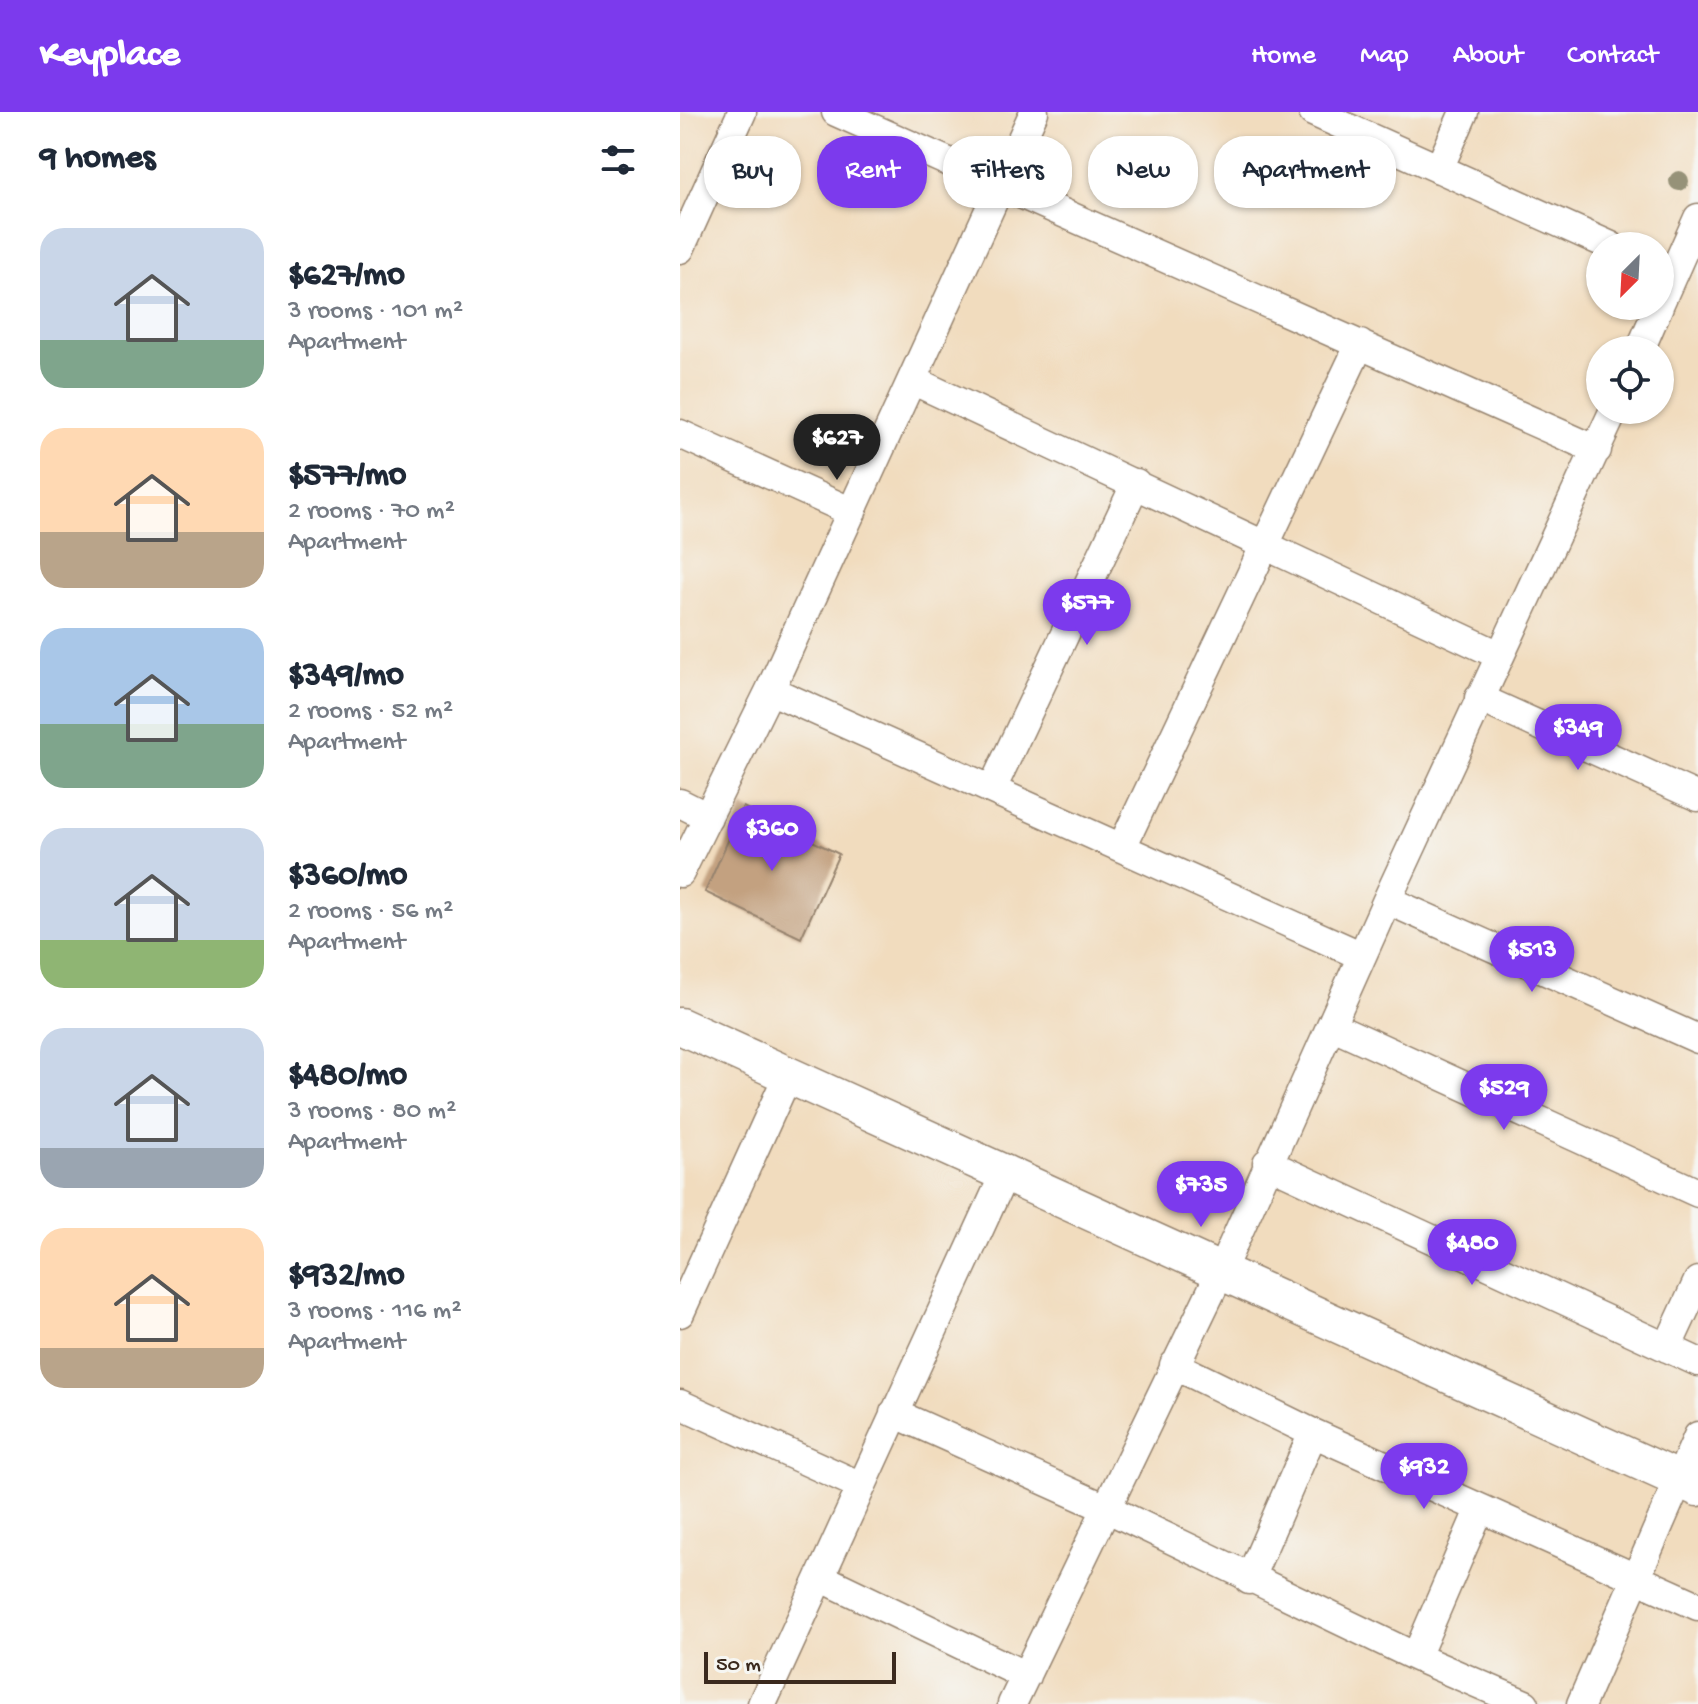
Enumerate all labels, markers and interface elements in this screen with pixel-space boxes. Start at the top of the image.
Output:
text: Keyplace [40,34,180,78]
text: Home [1251,40,1316,73]
text: Map [1360,40,1409,73]
text: About [1453,40,1523,73]
text: Contact [1567,40,1658,73]
chip: Buy [704,136,801,208]
chip: Rent [817,136,927,208]
chip: Filters [943,136,1072,208]
chip: New [1088,136,1198,208]
chip: Apartment [1214,136,1396,208]
icon: filters [596,138,640,182]
text: 9 homes [40,140,155,180]
north arrow [1586,232,1674,320]
map controls [1586,232,1674,424]
text: $627/mo [288,257,405,297]
icon: home [104,260,200,356]
text: 3 rooms · 101 m² [288,297,463,328]
text: Apartment [288,328,405,359]
button: locate [1586,336,1674,424]
pin: $627 [790,414,884,482]
text: $627 [811,424,863,455]
text: $577/mo [288,457,406,497]
icon: home [104,460,200,556]
text: 2 rooms · 70 m² [288,497,455,528]
text: Apartment [288,528,405,559]
pin: $577 [1040,579,1134,647]
text: $577 [1061,589,1113,620]
text: $349/mo [288,657,404,697]
icon: home [104,660,200,756]
text: 2 rooms · 52 m² [288,697,453,728]
pin: $349 [1531,704,1625,772]
text: $349 [1553,714,1603,745]
text: Apartment [288,728,405,759]
pin: $360 [725,805,819,873]
text: $360 [745,815,799,846]
text: $360/mo [288,857,407,897]
icon: home [104,860,200,956]
text: 2 rooms · 56 m² [288,897,453,928]
pin: $513 [1485,926,1579,994]
text: Apartment [288,928,405,959]
text: $513 [1507,936,1557,967]
text: $480/mo [288,1057,407,1097]
icon: home [104,1060,200,1156]
pin: $529 [1457,1064,1551,1132]
text: $529 [1478,1074,1530,1105]
text: 3 rooms · 80 m² [288,1097,456,1128]
text: Apartment [288,1128,405,1159]
pin: $735 [1154,1161,1248,1229]
text: $735 [1175,1171,1227,1202]
pin: $480 [1425,1219,1519,1287]
text: $480 [1446,1229,1499,1260]
text: $932/mo [288,1257,405,1297]
icon: home [104,1260,200,1356]
text: 3 rooms · 116 m² [288,1297,461,1328]
text: Apartment [288,1328,405,1359]
pin: $932 [1377,1443,1471,1511]
text: $932 [1399,1453,1449,1484]
scale bar [704,1648,896,1684]
text: 50 m [716,1653,761,1679]

